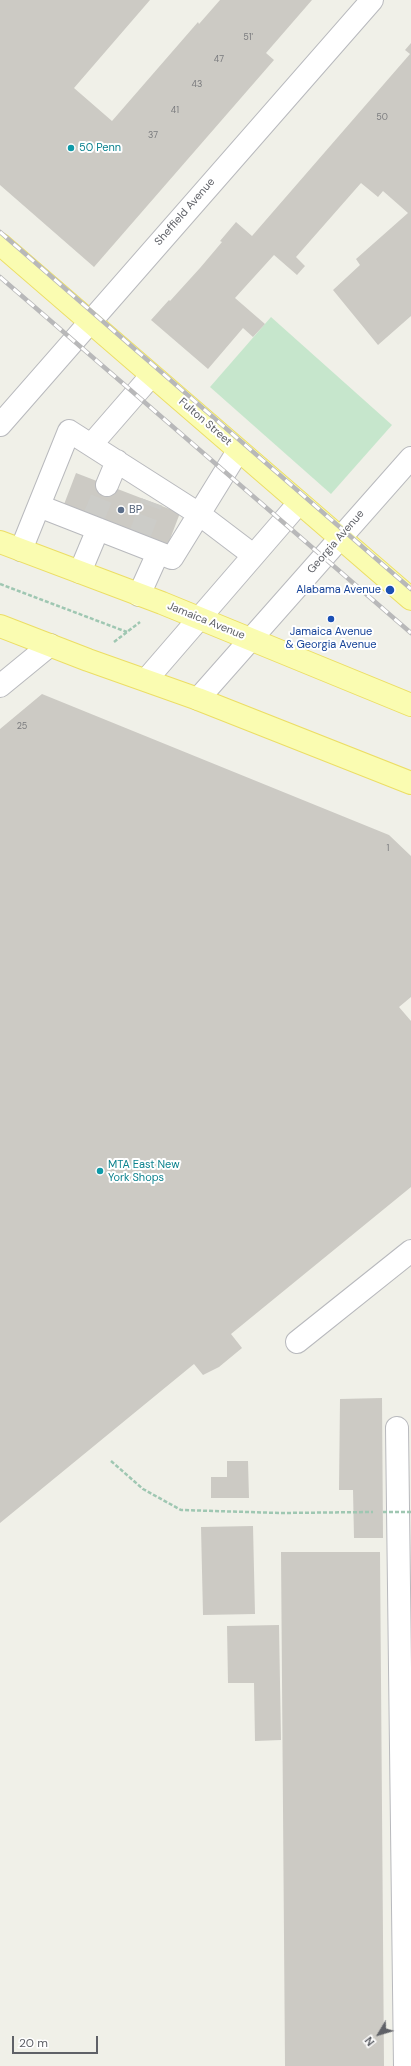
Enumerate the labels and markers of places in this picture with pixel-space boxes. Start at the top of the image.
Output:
place label: 50 Penn [79,141,121,155]
marker: 50 Penn [66,143,76,153]
place label: BP [129,503,142,517]
marker: BP [116,505,126,515]
place label: Alabama Avenue [296,583,381,597]
marker: Alabama Avenue [384,584,396,596]
marker: Jamaica Avenue & Georgia Avenue [326,614,336,624]
place label: Jamaica Avenue & Georgia Avenue [285,625,377,651]
place label: MTA East New York Shops [108,1158,180,1184]
marker: MTA East New York Shops [95,1166,105,1176]

